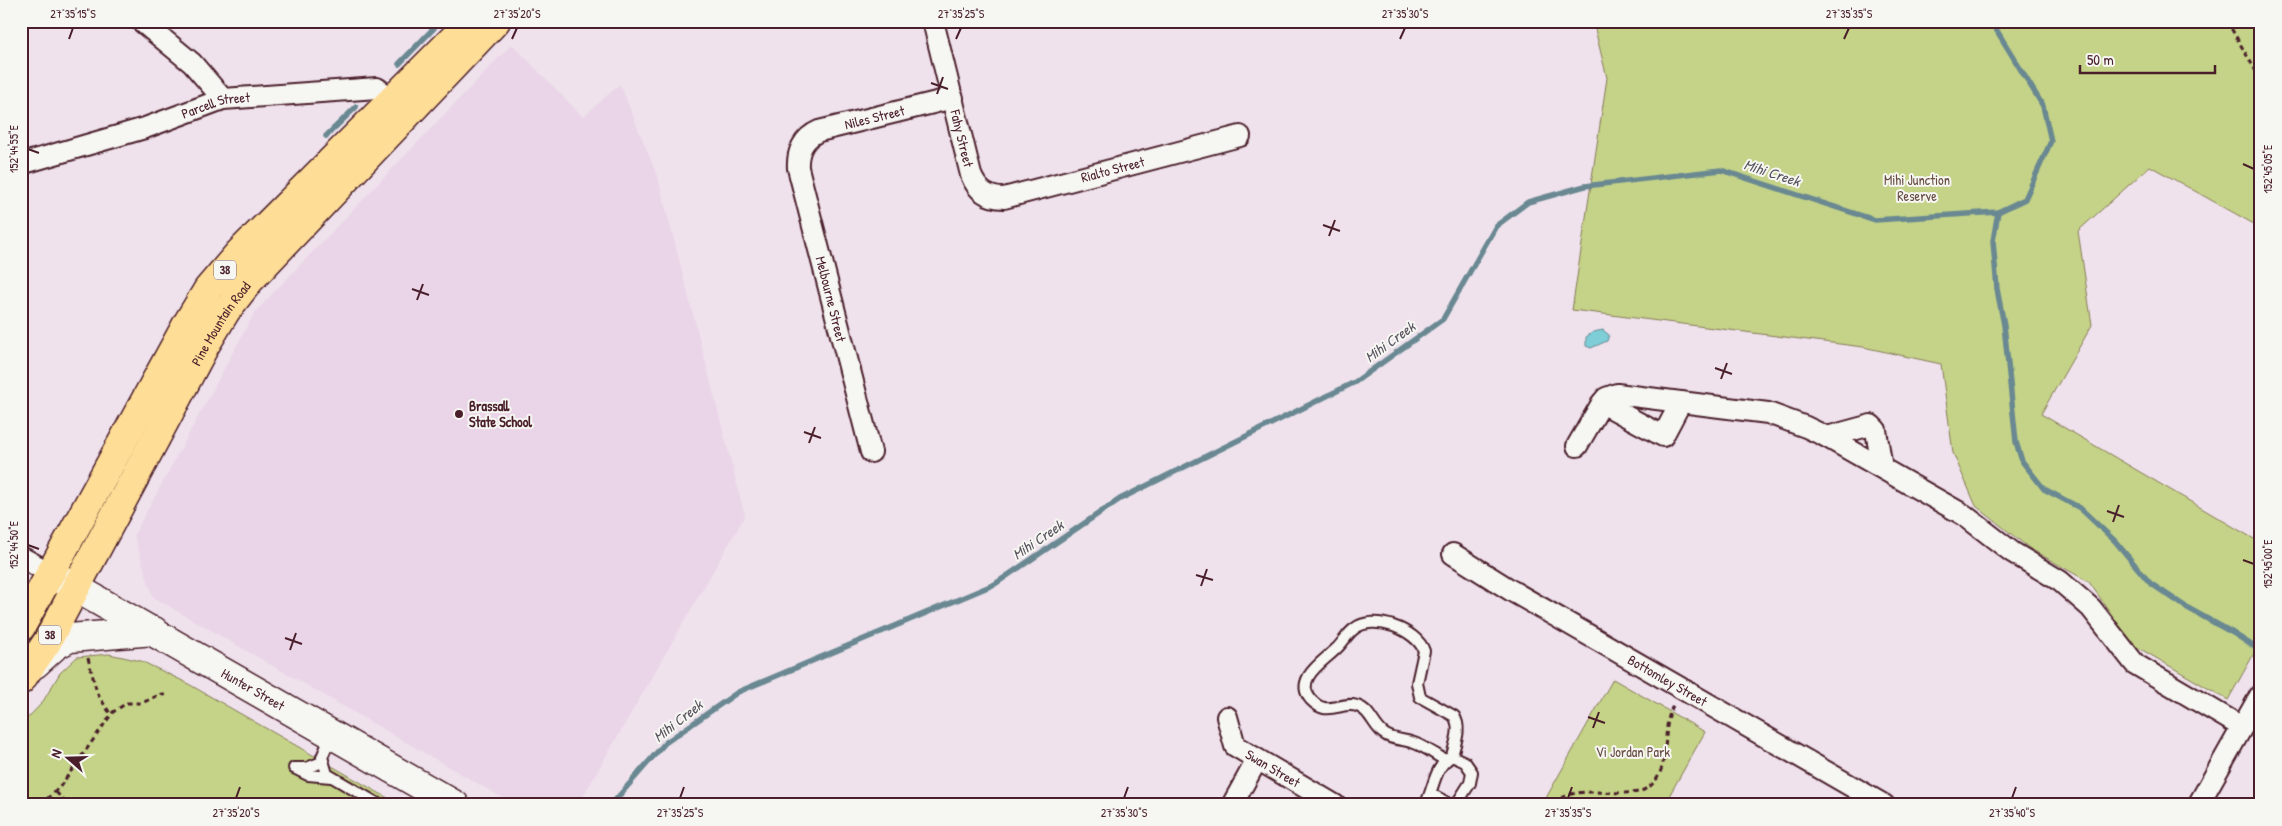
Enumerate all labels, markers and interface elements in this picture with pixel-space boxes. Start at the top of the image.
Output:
text: 27°35'15"S [50,5,96,22]
text: 27°35'20"S [494,5,541,22]
text: 27°35'25"S [938,5,985,22]
text: 27°35'30"S [1382,5,1429,22]
text: 27°35'35"S [1826,5,1873,22]
scale bar [2080,42,2214,74]
text: 50 m [2087,49,2114,70]
street label: Parcell Street [179,87,251,123]
street label: Niles Street [842,100,907,133]
street label: Fahy Street [946,107,979,169]
text: 152°44'55"E [5,124,22,173]
text: 152°45'05"E [2259,144,2276,193]
street label: Rialto Street [1079,151,1147,186]
water label: Mihi Creek [1742,154,1804,192]
park label: Mihi Junction Reserve [1884,170,1950,205]
street label: Melbourne Street [812,254,851,344]
road number: 38 [214,260,236,280]
street label: Pine Mountain Road [186,277,255,369]
water label: Mihi Creek [1360,315,1421,367]
place label: Brassall State School [469,396,532,431]
marker: Brassall State School [453,408,465,420]
water label: Mihi Creek [1008,514,1069,564]
text: 152°44'50"E [5,520,22,569]
text: 152°45'00"E [2259,539,2276,589]
road number: 38 [39,626,61,644]
street label: Bottomley Street [1625,650,1711,710]
street label: Hunter Street [218,663,289,715]
water label: Mihi Creek [649,694,708,747]
north arrow [42,734,92,784]
park label: Vi Jordan Park [1596,742,1670,761]
street label: Swan Street [1242,744,1304,792]
text: N [45,746,66,760]
text: 27°35'20"S [213,804,260,821]
text: 27°35'25"S [657,804,704,821]
text: 27°35'30"S [1101,804,1148,821]
text: 27°35'35"S [1545,804,1592,821]
text: 27°35'40"S [1989,804,2035,821]

